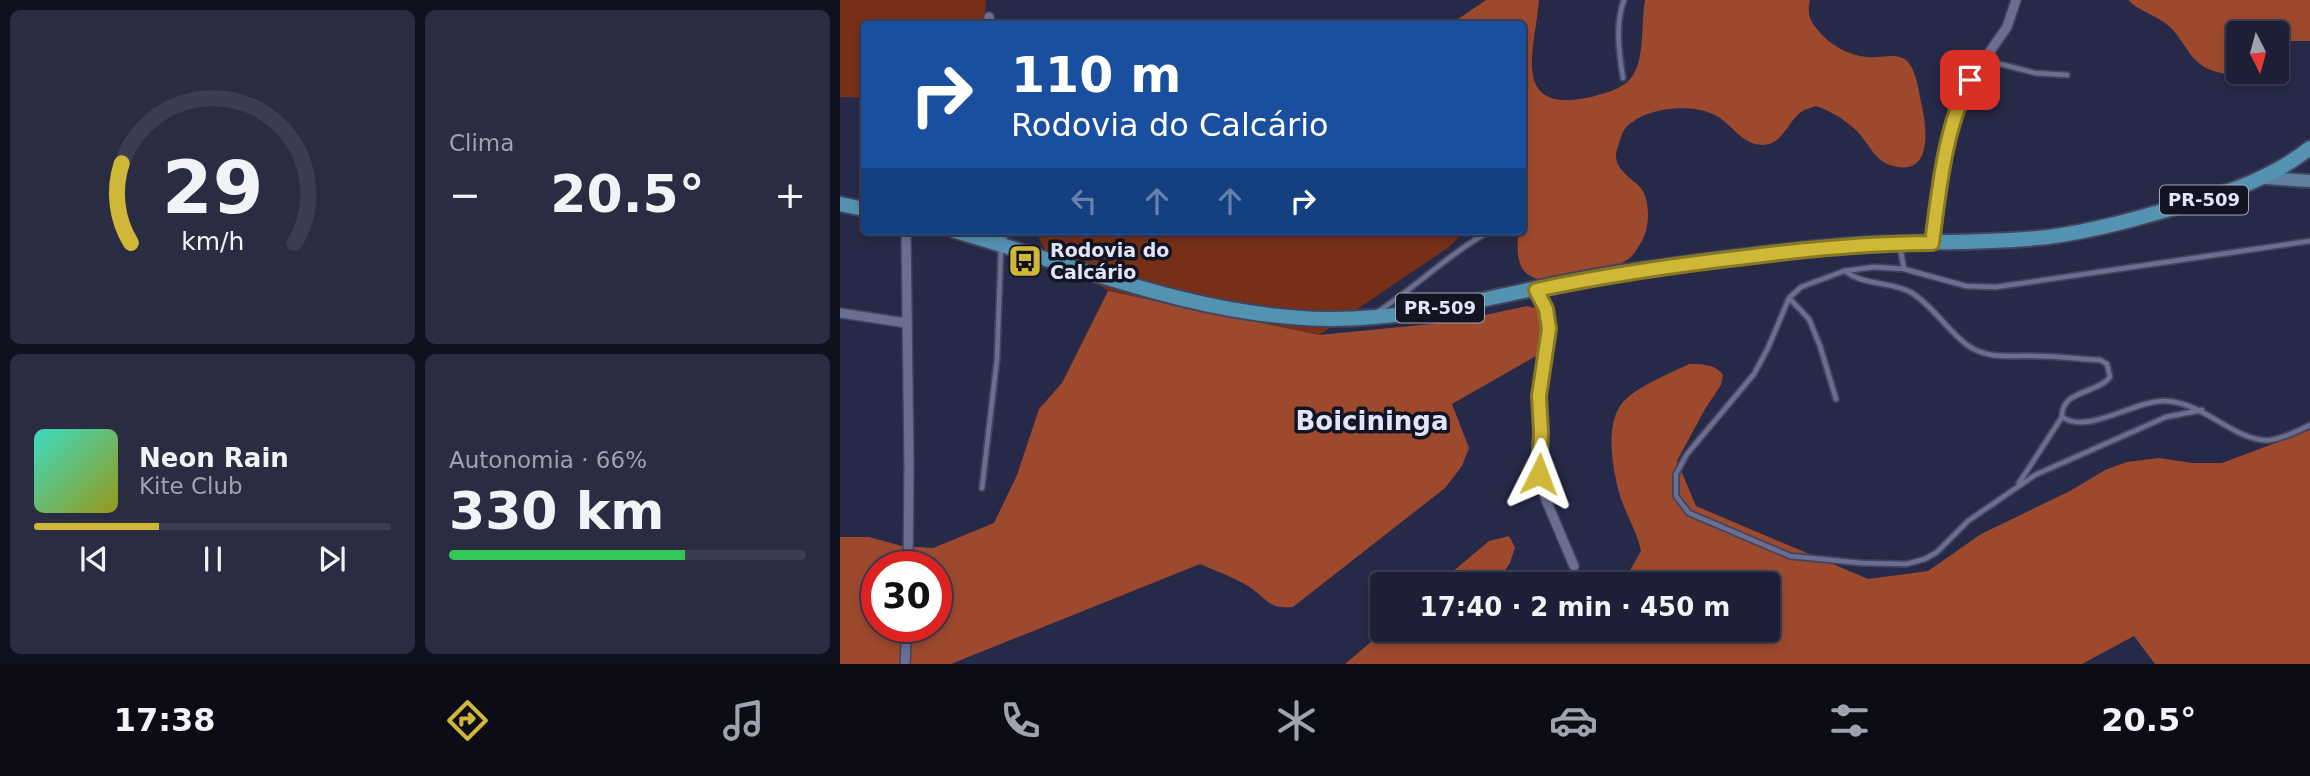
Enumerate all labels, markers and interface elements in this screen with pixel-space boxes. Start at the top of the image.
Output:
north arrow [2226,21,2289,84]
map controls [2226,21,2289,84]
text: 110 m [1011,47,1181,104]
icon: right [896,49,987,140]
pin [1940,50,2000,110]
icon: arrive [1951,61,1989,99]
text: Rodovia do Calcário [1011,106,1329,144]
text: Clima [449,130,514,156]
text: 29 [162,145,263,230]
text: 20.5° [550,164,705,224]
text: − [449,173,481,217]
text: + [774,173,806,217]
icon: left [1065,182,1103,220]
icon: ahead [1138,182,1176,220]
icon: ahead [1211,182,1249,220]
icon: right [1284,182,1322,220]
road number: PR-509 [2160,186,2248,215]
text: km/h [181,227,244,256]
place label: Rodovia do Calcário [1050,239,1169,283]
bus stop icon: Rodovia do Calcário [1006,242,1044,280]
road number: PR-509 [1396,294,1484,322]
district label: Boicininga [1295,406,1449,436]
position arrow [1502,437,1576,511]
text: Neon Rain [139,443,289,473]
text: Autonomia · 66% [449,447,647,473]
text: Kite Club [139,473,243,499]
text: 330 km [449,481,664,541]
icon: previous [75,540,113,578]
icon: pause [194,540,232,578]
icon: next [313,540,351,578]
speed limit sign: 30 [861,551,952,642]
text: 17:40 · 2 min · 450 m [1420,592,1730,622]
icon: directions [443,696,492,745]
icon: music [719,696,768,745]
icon: phone [996,696,1045,745]
icon: climate [1272,696,1321,745]
icon: car [1549,696,1598,745]
icon: filters [1825,696,1874,745]
text: 17:38 [114,701,216,739]
text: 20.5° [2101,701,2196,739]

